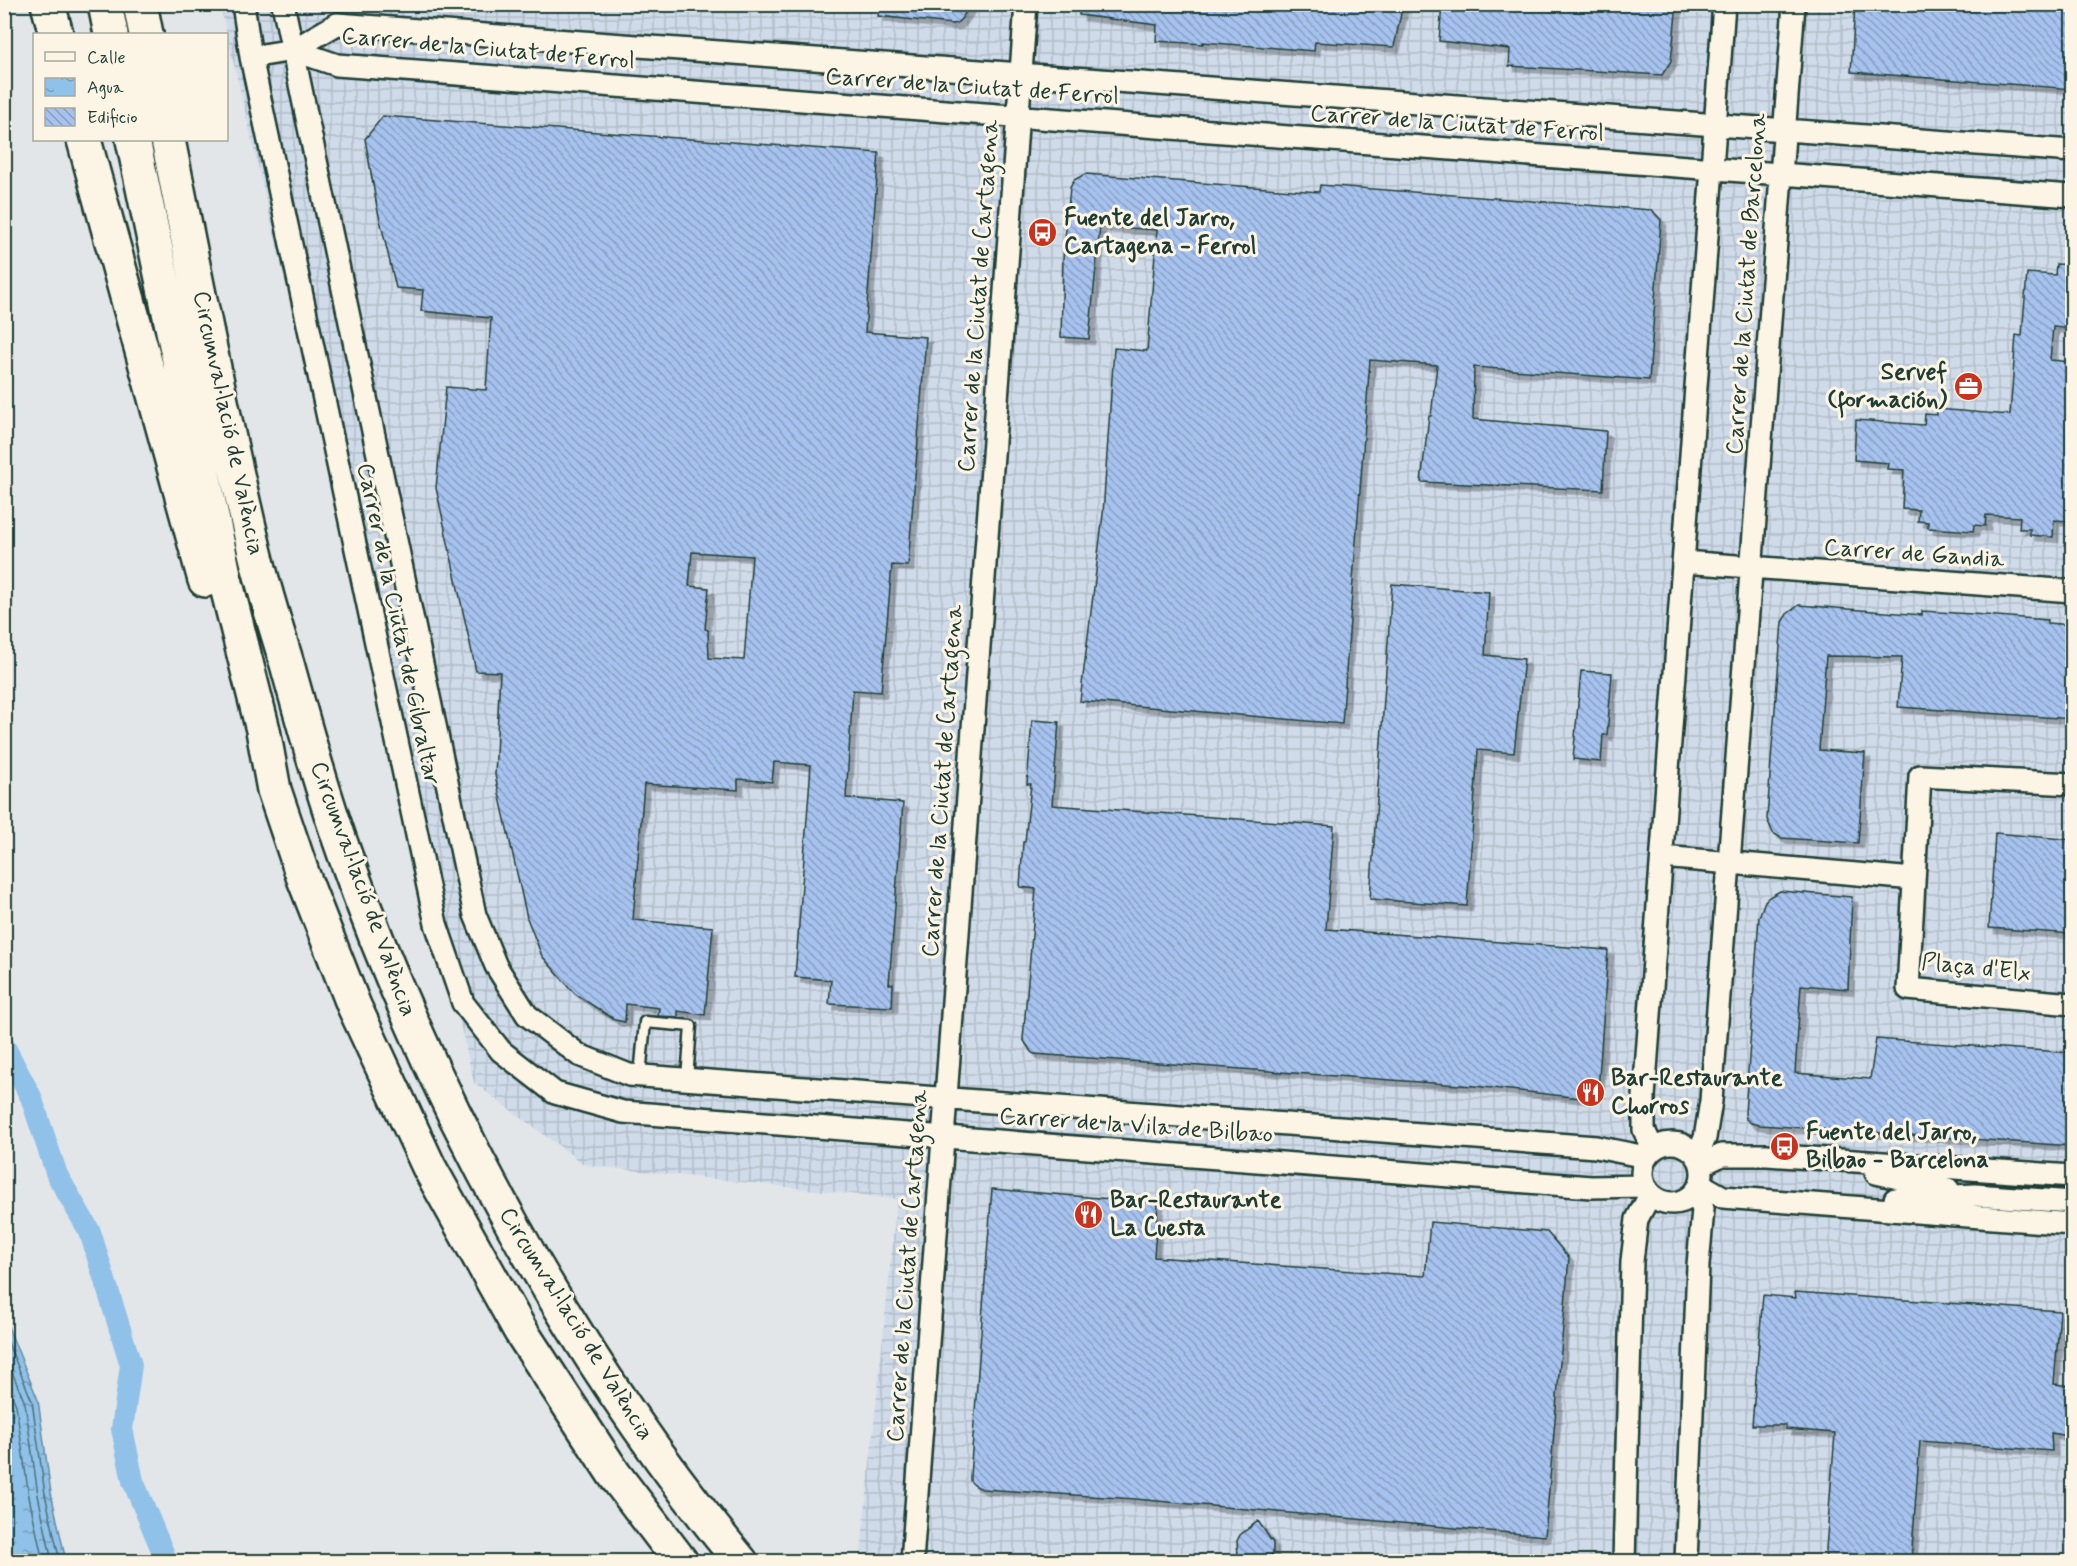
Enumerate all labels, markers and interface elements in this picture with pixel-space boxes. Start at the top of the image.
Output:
street label: Carrer de la Ciutat de Ferrol [340,21,636,77]
legend [33,33,228,141]
text: Calle [87,46,126,70]
street label: Carrer de la Ciutat de Ferrol [824,61,1120,113]
text: Agua [87,76,124,100]
street label: Carrer de la Ciutat de Ferrol [1309,98,1605,150]
text: Edificio [87,106,138,130]
street label: Carrer de la Ciutat de Barcelona [1720,111,1774,456]
street label: Carrer de la Ciutat de Cartagena [951,118,1010,474]
place label: Fuente del Jarro, Cartagena - Ferrol [1064,203,1257,263]
bus stop icon: Fuente del Jarro, Cartagena - Ferrol [1027,216,1059,248]
street label: Circumval·lació de València [185,288,271,558]
place label: Servef (formación) [1828,357,1948,418]
office icon: Servef (formación) [1952,370,1984,402]
street label: Carrer de la Ciutat de Gibraltar [349,460,447,788]
street label: Carrer de Gandia [1823,532,2006,576]
street label: Carrer de la Ciutat de Cartagena [915,603,974,959]
street label: Circumval·lació de València [302,757,424,1021]
street label: Plaça d'Elx [1920,947,2032,989]
place label: Bar-Restaurante Chorros [1611,1063,1783,1122]
restaurant icon: Bar-Restaurante Chorros [1574,1076,1606,1108]
street label: Carrer de la Ciutat de Cartagena [880,1088,939,1444]
street label: Carrer de la Vila de Bilbao [998,1101,1274,1151]
place label: Fuente del Jarro, Bilbao - Barcelona [1806,1117,1989,1176]
bus stop icon: Fuente del Jarro, Bilbao - Barcelona [1769,1130,1801,1162]
place label: Bar-Restaurante La Cuesta [1110,1185,1282,1244]
restaurant icon: Bar-Restaurante La Cuesta [1073,1198,1105,1230]
street label: Circumval·lació de València [491,1202,661,1446]

